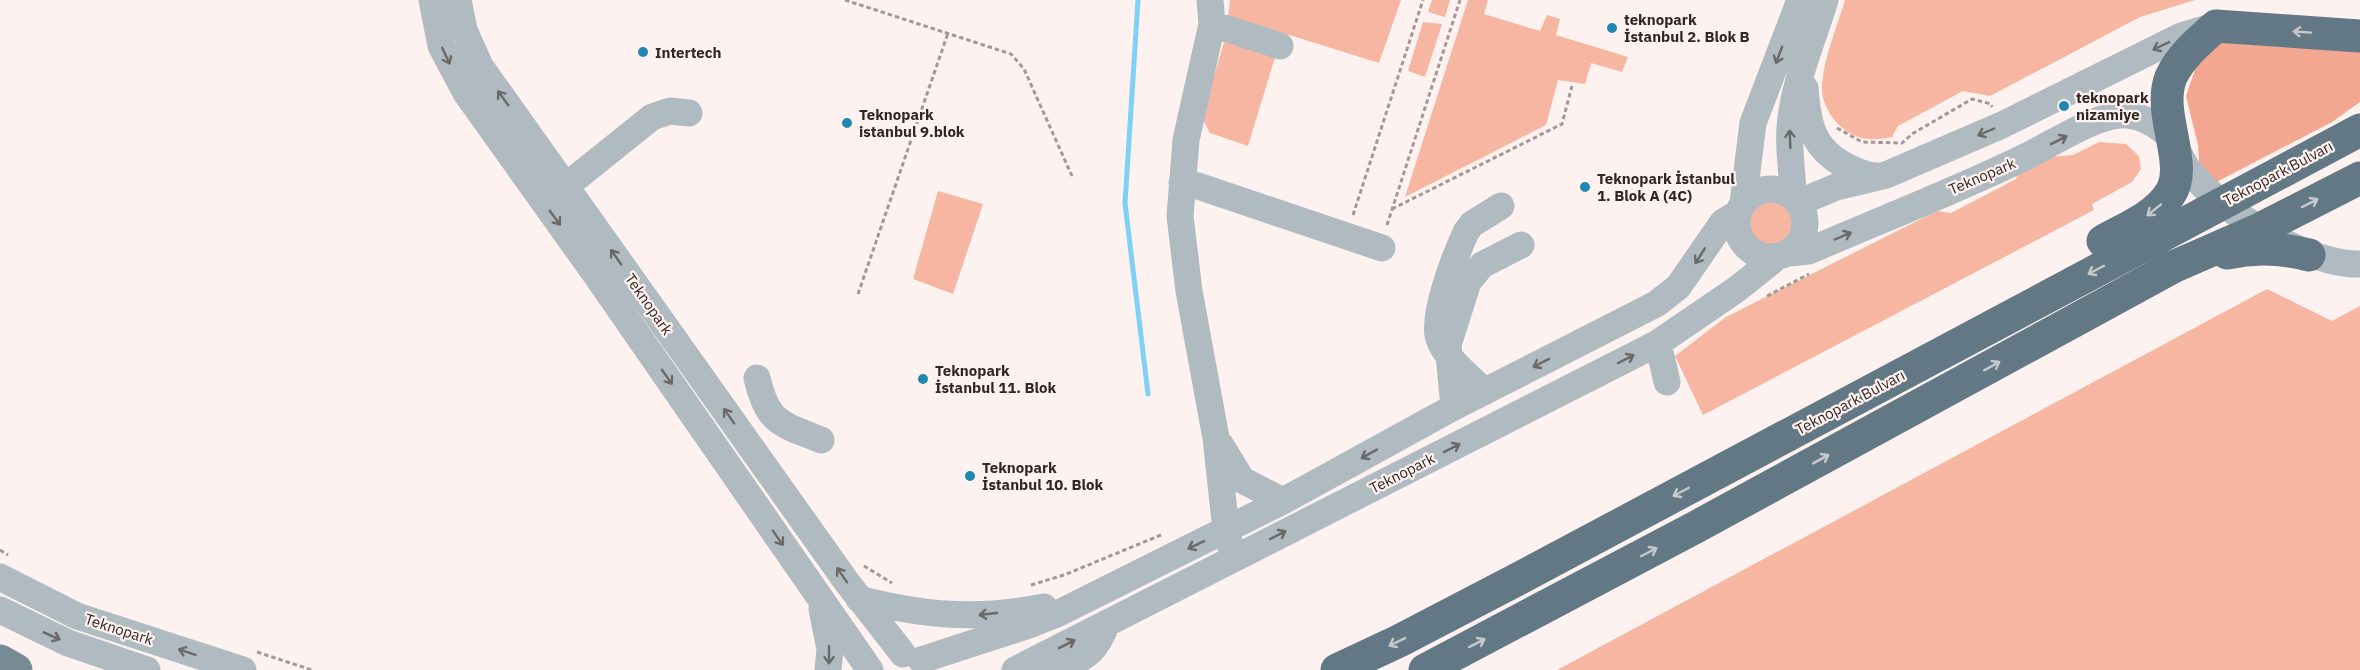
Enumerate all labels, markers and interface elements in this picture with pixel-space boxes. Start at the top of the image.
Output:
place label: teknopark İstanbul 2. Blok B [1624,10,1750,46]
marker: teknopark İstanbul 2. Blok B [1605,21,1619,35]
one-way arrow [2292,26,2312,37]
one-way arrow [2153,41,2171,52]
place label: Intertech [655,43,721,62]
marker: Intertech [636,45,650,59]
one-way arrow [1773,45,1784,64]
one-way arrow [440,47,452,65]
place label: teknopark nizamiye [2076,88,2149,124]
one-way arrow [497,90,509,106]
marker: teknopark nizamiye [2057,99,2071,113]
place label: Teknopark istanbul 9.blok [859,105,965,141]
marker: Teknopark istanbul 9.blok [840,116,854,130]
one-way arrow [1977,127,1996,138]
one-way arrow [1784,129,1795,149]
one-way arrow [2050,134,2068,145]
street label: Teknopark Bulvarı [2220,136,2336,210]
street label: Teknopark [1946,153,2018,199]
place label: Teknopark İstanbul 1. Blok A (4C) [1597,169,1735,205]
marker: Teknopark İstanbul 1. Blok A (4C) [1578,180,1592,194]
one-way arrow [2301,197,2319,209]
one-way arrow [2146,203,2162,216]
one-way arrow [549,209,561,225]
one-way arrow [1833,230,1852,241]
one-way arrow [1693,247,1705,264]
one-way arrow [610,249,622,265]
one-way arrow [2088,265,2106,276]
street label: Teknopark [621,270,677,339]
one-way arrow [1617,353,1635,365]
one-way arrow [1532,357,1550,369]
one-way arrow [1983,360,2000,372]
place label: Teknopark İstanbul 11. Blok [935,361,1056,397]
street label: Teknopark Bulvarı [1792,365,1908,439]
one-way arrow [661,369,673,385]
marker: Teknopark İstanbul 11. Blok [916,372,930,386]
one-way arrow [723,408,735,424]
one-way arrow [1443,441,1461,453]
street label: Teknopark [1366,448,1438,498]
one-way arrow [1360,449,1378,460]
one-way arrow [1812,453,1829,465]
place label: Teknopark İstanbul 10. Blok [982,458,1103,494]
marker: Teknopark İstanbul 10. Blok [963,469,977,483]
one-way arrow [1673,487,1691,498]
one-way arrow [772,529,784,545]
one-way arrow [1269,529,1287,541]
one-way arrow [1188,539,1206,551]
one-way arrow [1640,546,1658,557]
one-way arrow [836,567,848,583]
street label: Teknopark [82,609,156,649]
one-way arrow [978,609,998,620]
one-way arrow [43,631,61,642]
one-way arrow [1058,637,1076,649]
one-way arrow [1389,637,1407,648]
one-way arrow [1468,637,1486,649]
one-way arrow [823,644,835,664]
one-way arrow [178,645,197,656]

